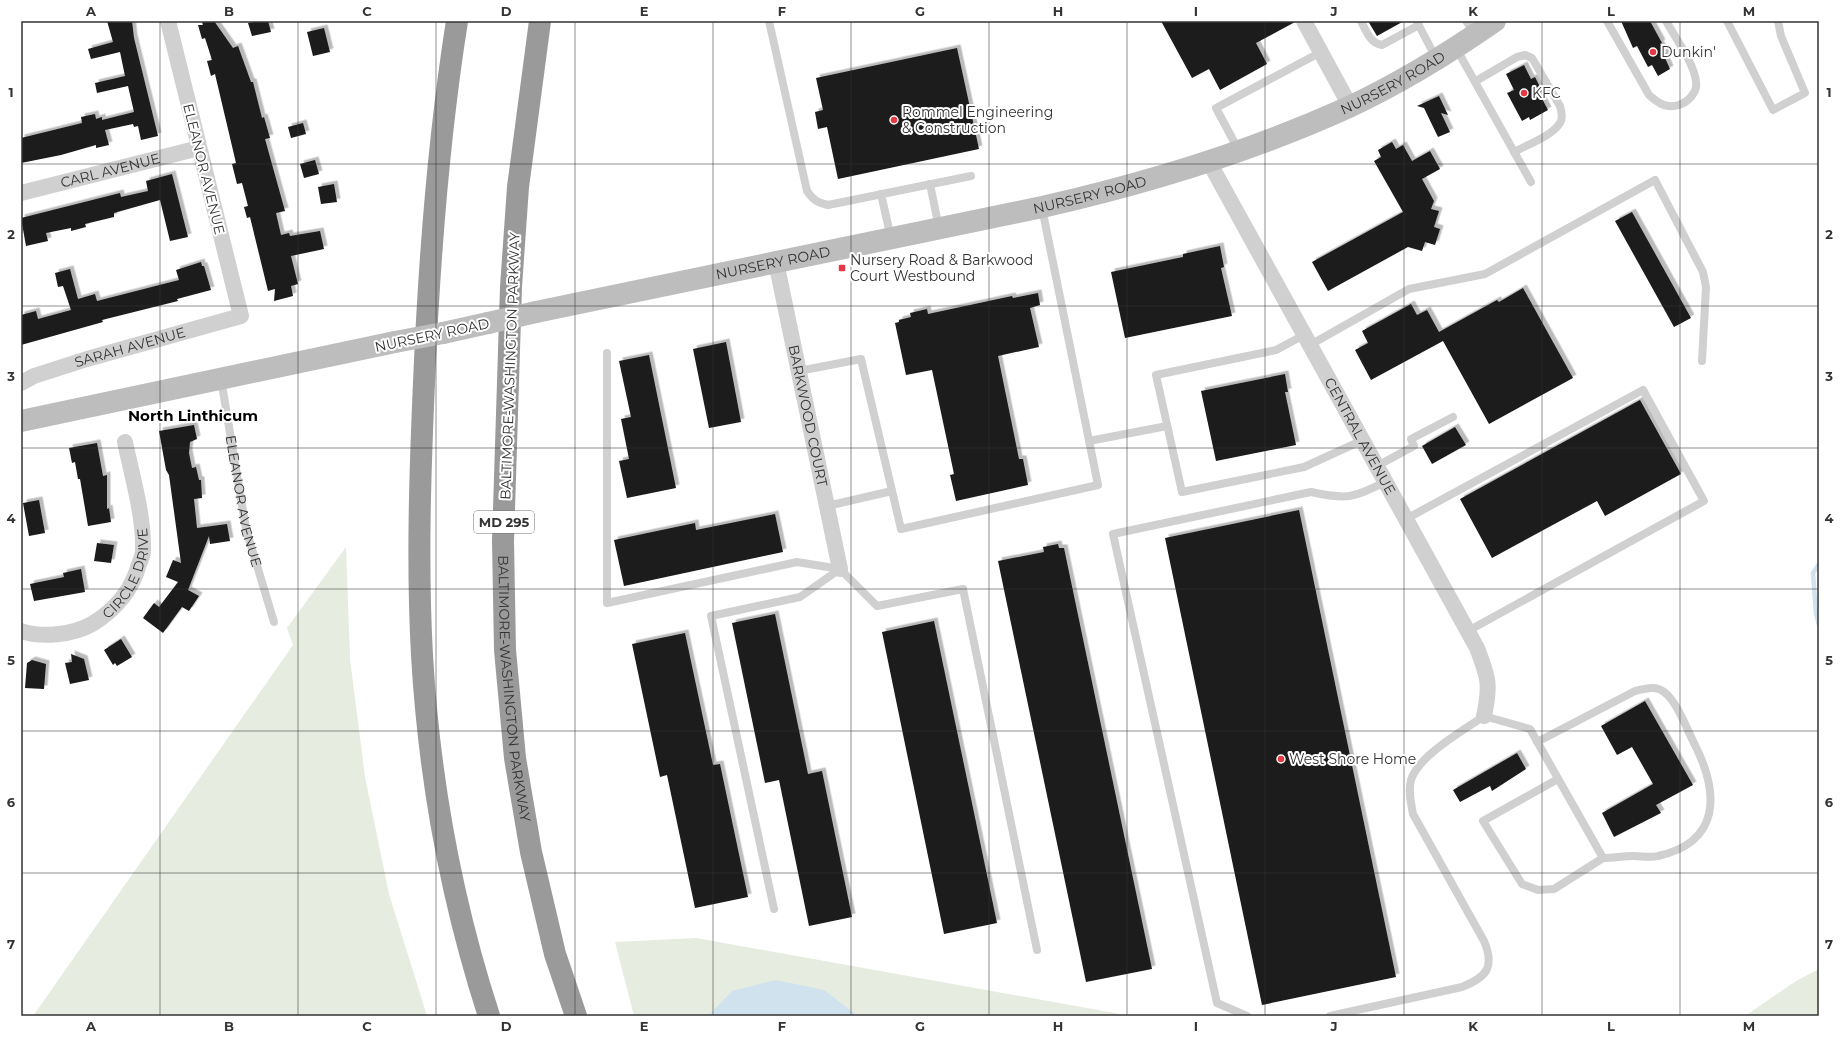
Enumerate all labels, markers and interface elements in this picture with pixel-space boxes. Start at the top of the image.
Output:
text: A [85,3,97,19]
text: B [224,3,234,19]
text: C [362,3,372,19]
text: D [501,3,512,19]
text: E [640,3,649,19]
text: F [778,3,786,19]
text: G [915,3,925,19]
text: H [1053,3,1063,19]
text: I [1194,3,1198,19]
text: J [1329,3,1338,19]
text: K [1468,3,1478,19]
text: L [1607,3,1615,19]
text: M [1743,3,1755,19]
place label: Dunkin' [1661,43,1716,61]
street label: NURSERY ROAD [1338,47,1448,119]
marker: Dunkin' [1648,47,1658,57]
text: 1 [8,84,14,100]
place label: KFC [1532,84,1561,102]
text: 1 [1826,84,1832,100]
marker: KFC [1519,88,1529,98]
street label: ELEANOR AVENUE [179,102,229,236]
place label: Rommel Engineering & Construction [902,103,1053,137]
marker: Rommel Engineering & Construction [889,115,899,125]
street label: CARL AVENUE [58,149,162,192]
street label: NURSERY ROAD [1031,172,1149,218]
text: 2 [7,226,15,242]
text: 2 [1825,226,1833,242]
street label: BALTIMORE-WASHINGTON PARKWAY [496,232,524,500]
street label: NURSERY ROAD [714,242,832,283]
place label: Nursery Road & Barkwood Court Westbound [850,251,1033,285]
marker: Nursery Road & Barkwood Court Westbound [837,263,847,273]
street label: NURSERY ROAD [373,314,491,356]
street label: SARAH AVENUE [72,323,187,371]
street label: BARKWOOD COURT [784,343,832,488]
text: 3 [6,368,15,384]
text: 3 [1824,368,1833,384]
street label: CENTRAL AVENUE [1321,374,1400,498]
district label: North Linthicum [128,406,258,425]
street label: ELEANOR AVENUE [221,434,266,569]
text: 4 [7,510,16,526]
text: 4 [1825,510,1834,526]
road number: MD 295 [474,511,534,533]
street label: CIRCLE DRIVE [98,527,152,623]
street label: BALTIMORE-WASHINGTON PARKWAY [494,555,535,823]
text: 5 [7,652,15,668]
text: 5 [1825,652,1833,668]
place label: West Shore Home [1289,750,1416,768]
marker: West Shore Home [1276,754,1286,764]
text: 6 [7,794,16,810]
text: 6 [1825,794,1834,810]
text: 7 [7,936,15,952]
text: 7 [1825,936,1833,952]
text: A [85,1018,97,1034]
text: B [224,1018,234,1034]
text: C [362,1018,372,1034]
text: D [501,1018,512,1034]
text: E [640,1018,649,1034]
text: F [778,1018,786,1034]
text: G [915,1018,925,1034]
text: H [1053,1018,1063,1034]
text: I [1194,1018,1198,1034]
text: J [1329,1018,1338,1034]
text: K [1468,1018,1478,1034]
text: L [1607,1018,1615,1034]
text: M [1743,1018,1755,1034]

